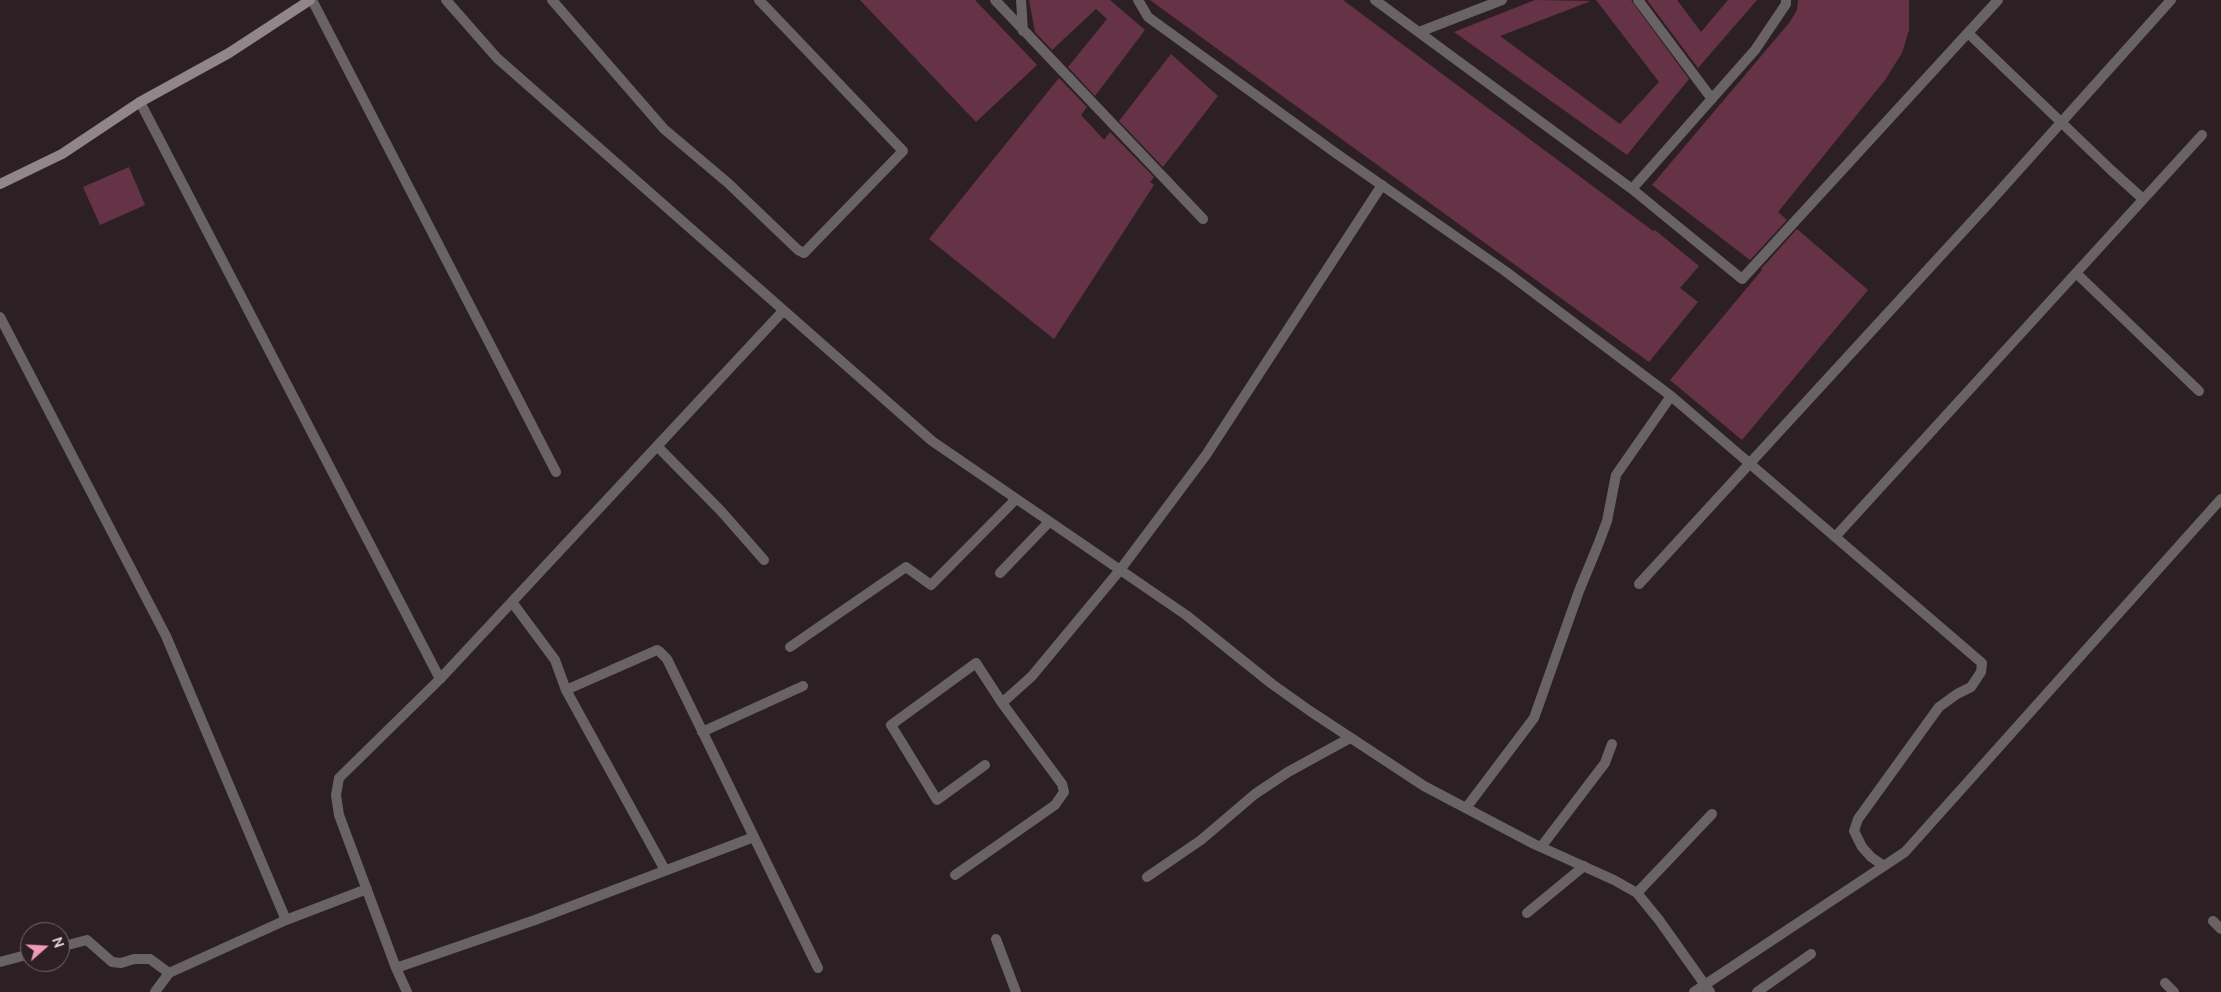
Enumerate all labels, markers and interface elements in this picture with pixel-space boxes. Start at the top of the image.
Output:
north arrow [20,922,70,972]
text: N [49,935,68,950]

